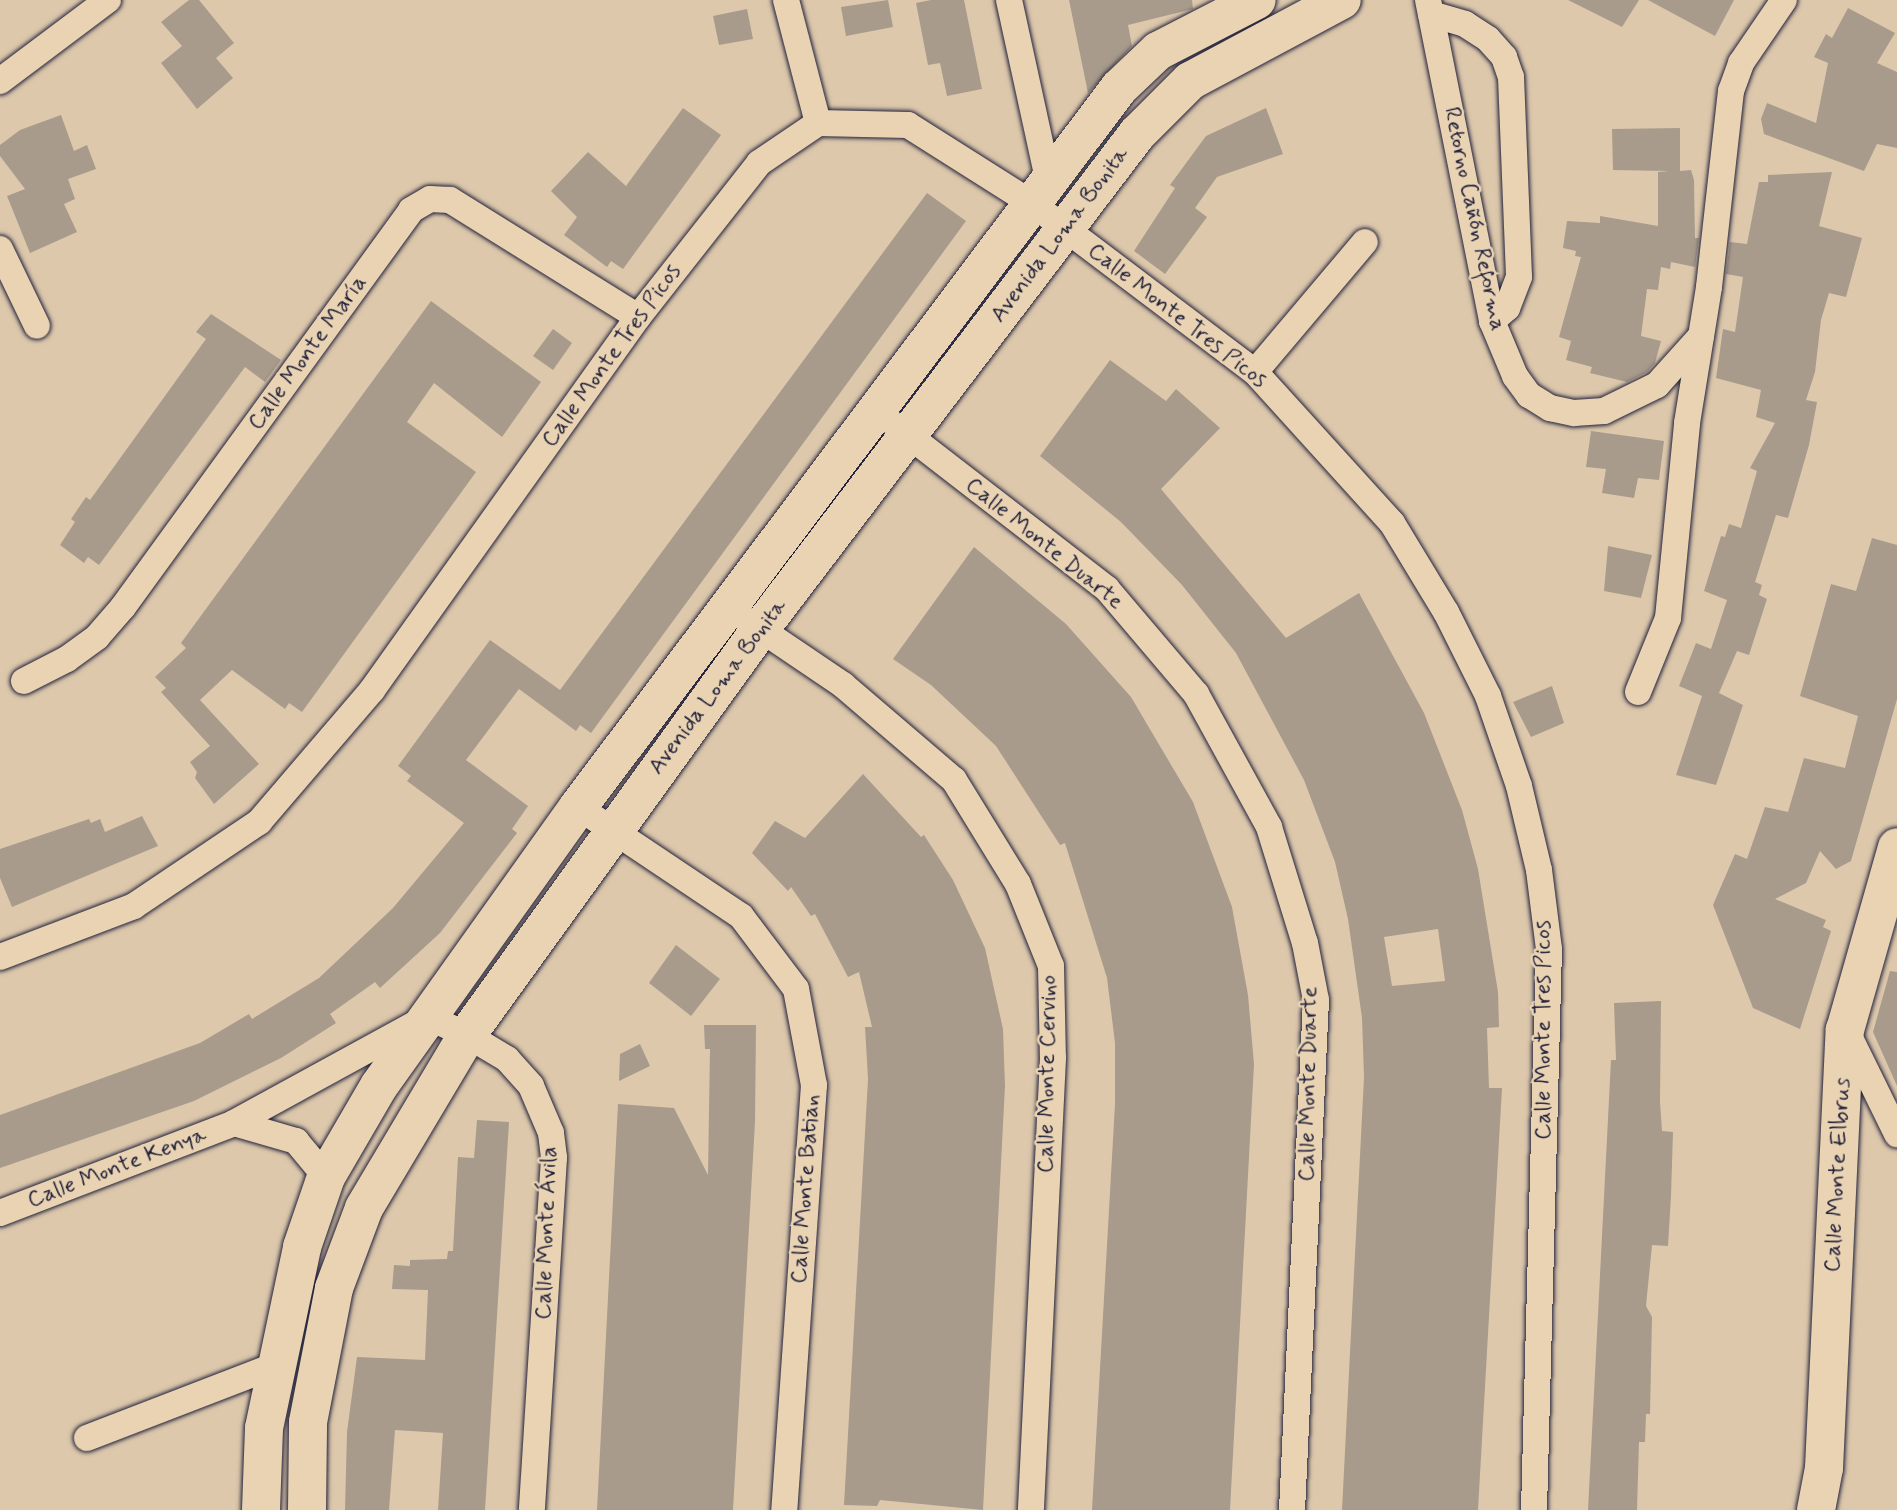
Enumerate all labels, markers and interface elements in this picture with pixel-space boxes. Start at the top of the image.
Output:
street label: Retorno Cañón Reforma [1436,103,1512,335]
street label: Avenida Loma Bonita [985,141,1135,329]
street label: Calle Monte Tres Picos [1083,238,1271,394]
street label: Calle Monte Tres Picos [537,260,687,452]
street label: Calle Monte María [242,270,374,436]
street label: Calle Monte Duarte [960,472,1128,616]
street label: Avenida Loma Bonita [643,593,793,781]
street label: Calle Monte Tres Picos [1530,921,1558,1139]
street label: Calle Monte Cervino [1032,975,1064,1173]
street label: Calle Monte Duarte [1294,987,1324,1181]
street label: Calle Monte Elbrus [1819,1081,1857,1269]
street label: Calle Monte Batian [786,1093,826,1285]
street label: Calle Monte Kenya [24,1121,210,1215]
street label: Calle Monte Ávila [530,1146,564,1320]

